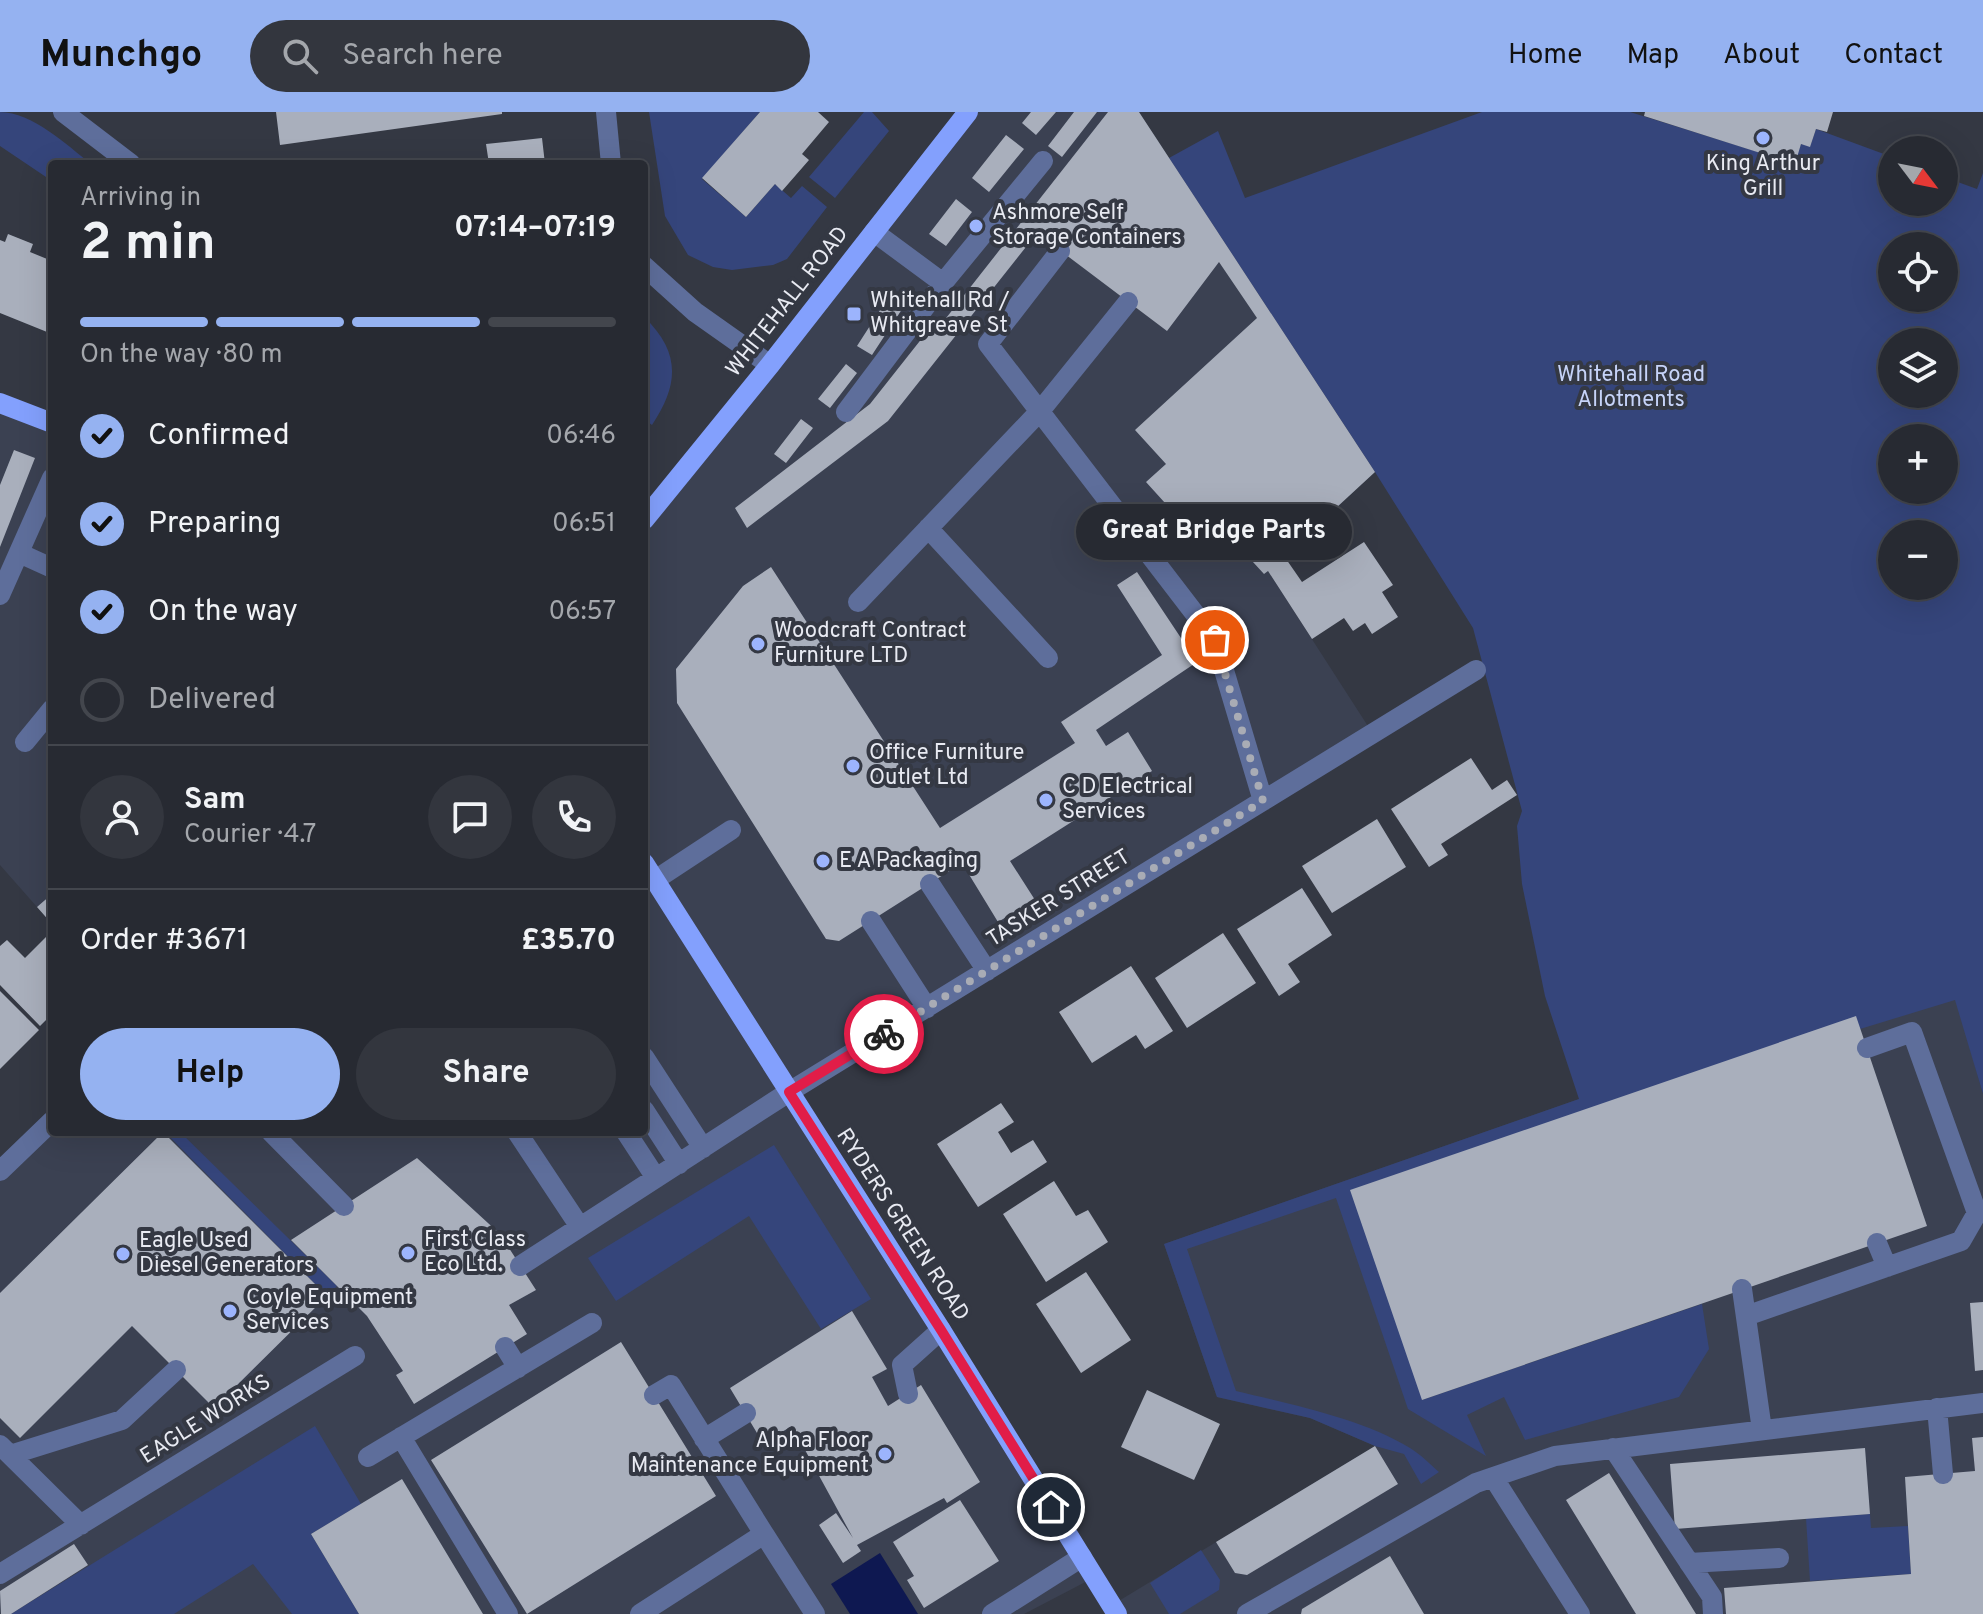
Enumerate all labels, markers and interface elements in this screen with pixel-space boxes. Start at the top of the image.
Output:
search box [250,20,810,92]
text: Munchgo [40,32,202,81]
icon: search [278,34,322,78]
text: Search here [342,38,503,75]
text: Home [1508,38,1582,74]
text: Map [1626,38,1679,74]
text: About [1723,38,1800,74]
text: Contact [1844,38,1943,74]
marker: King Arthur Grill [1754,129,1772,147]
north arrow [1878,136,1958,216]
map controls [1878,136,1958,600]
place label: King Arthur Grill [1706,151,1821,203]
text: Arriving in [80,182,201,215]
place label: Ashmore Self Storage Containers [992,200,1182,252]
text: 07:14–07:19 [454,210,616,247]
text: 2 min [80,212,216,278]
marker: Ashmore Self Storage Containers [967,217,985,235]
street label: WHITEHALL ROAD [721,221,855,383]
button: locate [1878,232,1958,312]
place label: Whitehall Rd / Whitgreave St [870,288,1010,340]
marker: Whitehall Rd / Whitgreave St [845,305,863,323]
button: layers [1878,328,1958,408]
text: On the way · 80 m [80,339,283,372]
park label: Whitehall Road Allotments [1557,362,1705,414]
icon: check [80,414,124,458]
text: Confirmed [148,418,290,455]
text: 06:46 [546,420,616,453]
button: + [1878,424,1958,504]
icon: check [80,502,124,546]
callout: Great Bridge Parts [1077,504,1353,560]
text: Preparing [148,506,281,543]
text: 06:51 [552,508,616,541]
text: Great Bridge Parts [1102,515,1326,548]
button: − [1878,520,1958,600]
icon: check [80,590,124,634]
text: On the way [148,594,298,631]
text: 06:57 [548,596,616,629]
pin [1181,606,1249,674]
place label: Woodcraft Contract Furniture LTD [774,618,967,670]
icon: bag [1193,618,1237,662]
marker: Woodcraft Contract Furniture LTD [749,635,767,653]
text: Delivered [148,682,276,719]
place label: Office Furniture Outlet Ltd [869,740,1024,792]
marker: Office Furniture Outlet Ltd [844,757,862,775]
place label: C D Electrical Services [1062,774,1193,826]
button: person [80,775,164,859]
button: chat [428,775,512,859]
button: phone [532,775,616,859]
text: Sam [184,782,246,819]
marker: C D Electrical Services [1037,791,1055,809]
text: Courier · 4.7 [184,819,316,852]
street label: TASKER STREET [982,844,1136,954]
place label: E A Packaging [839,848,978,875]
marker: E A Packaging [814,852,832,870]
text: Order #3671 [80,923,248,960]
text: £35.70 [521,923,616,960]
courier [844,994,924,1074]
icon: bike [862,1012,906,1056]
button: Help [80,1028,340,1120]
button: Share [356,1028,616,1120]
street label: RYDERS GREEN ROAD [830,1124,974,1326]
place label: First Class Eco Ltd. [424,1227,526,1279]
place label: Eagle Used Diesel Generators [139,1228,314,1280]
marker: First Class Eco Ltd. [399,1244,417,1262]
marker: Eagle Used Diesel Generators [114,1245,132,1263]
place label: Coyle Equipment Services [246,1285,413,1337]
marker: Coyle Equipment Services [221,1302,239,1320]
street label: EAGLE WORKS [136,1369,276,1471]
place label: Alpha Floor Maintenance Equipment [631,1428,869,1480]
marker: Alpha Floor Maintenance Equipment [876,1445,894,1463]
pin [1017,1473,1085,1541]
icon: home [1029,1485,1073,1529]

